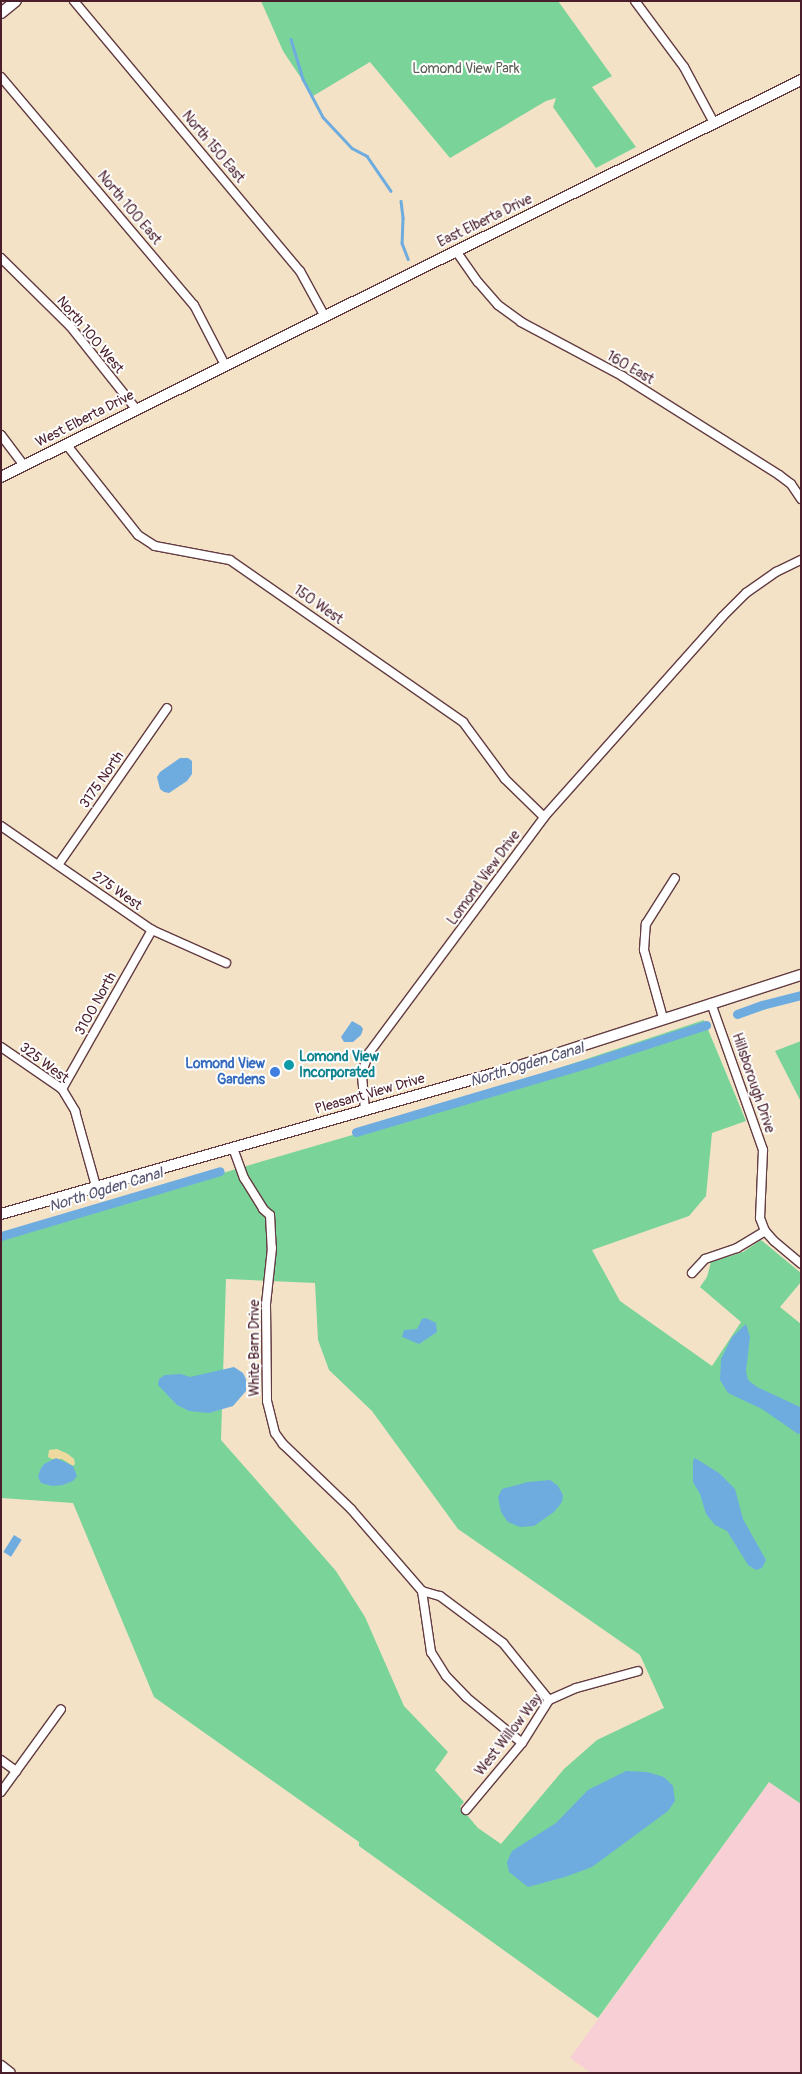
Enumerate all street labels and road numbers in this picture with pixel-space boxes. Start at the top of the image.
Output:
street label: North 150 East [178,108,248,186]
street label: North 100 East [93,168,165,248]
street label: East Elberta Drive [435,191,535,251]
street label: North 100 West [53,293,127,377]
street label: 160 East [603,348,657,388]
street label: West Elberta Drive [33,387,137,451]
street label: 150 West [290,582,346,628]
street label: 3175 North [76,748,128,812]
street label: Lomond View Drive [444,827,524,929]
street label: 275 West [89,868,145,914]
street label: 3100 North [72,969,120,1039]
street label: Hillsborough Drive [728,1031,778,1135]
street label: 325 West [16,1039,72,1087]
street label: Pleasant View Drive [313,1070,427,1118]
street label: White Barn Drive [247,1299,263,1397]
street label: West Willow Way [472,1691,546,1779]

